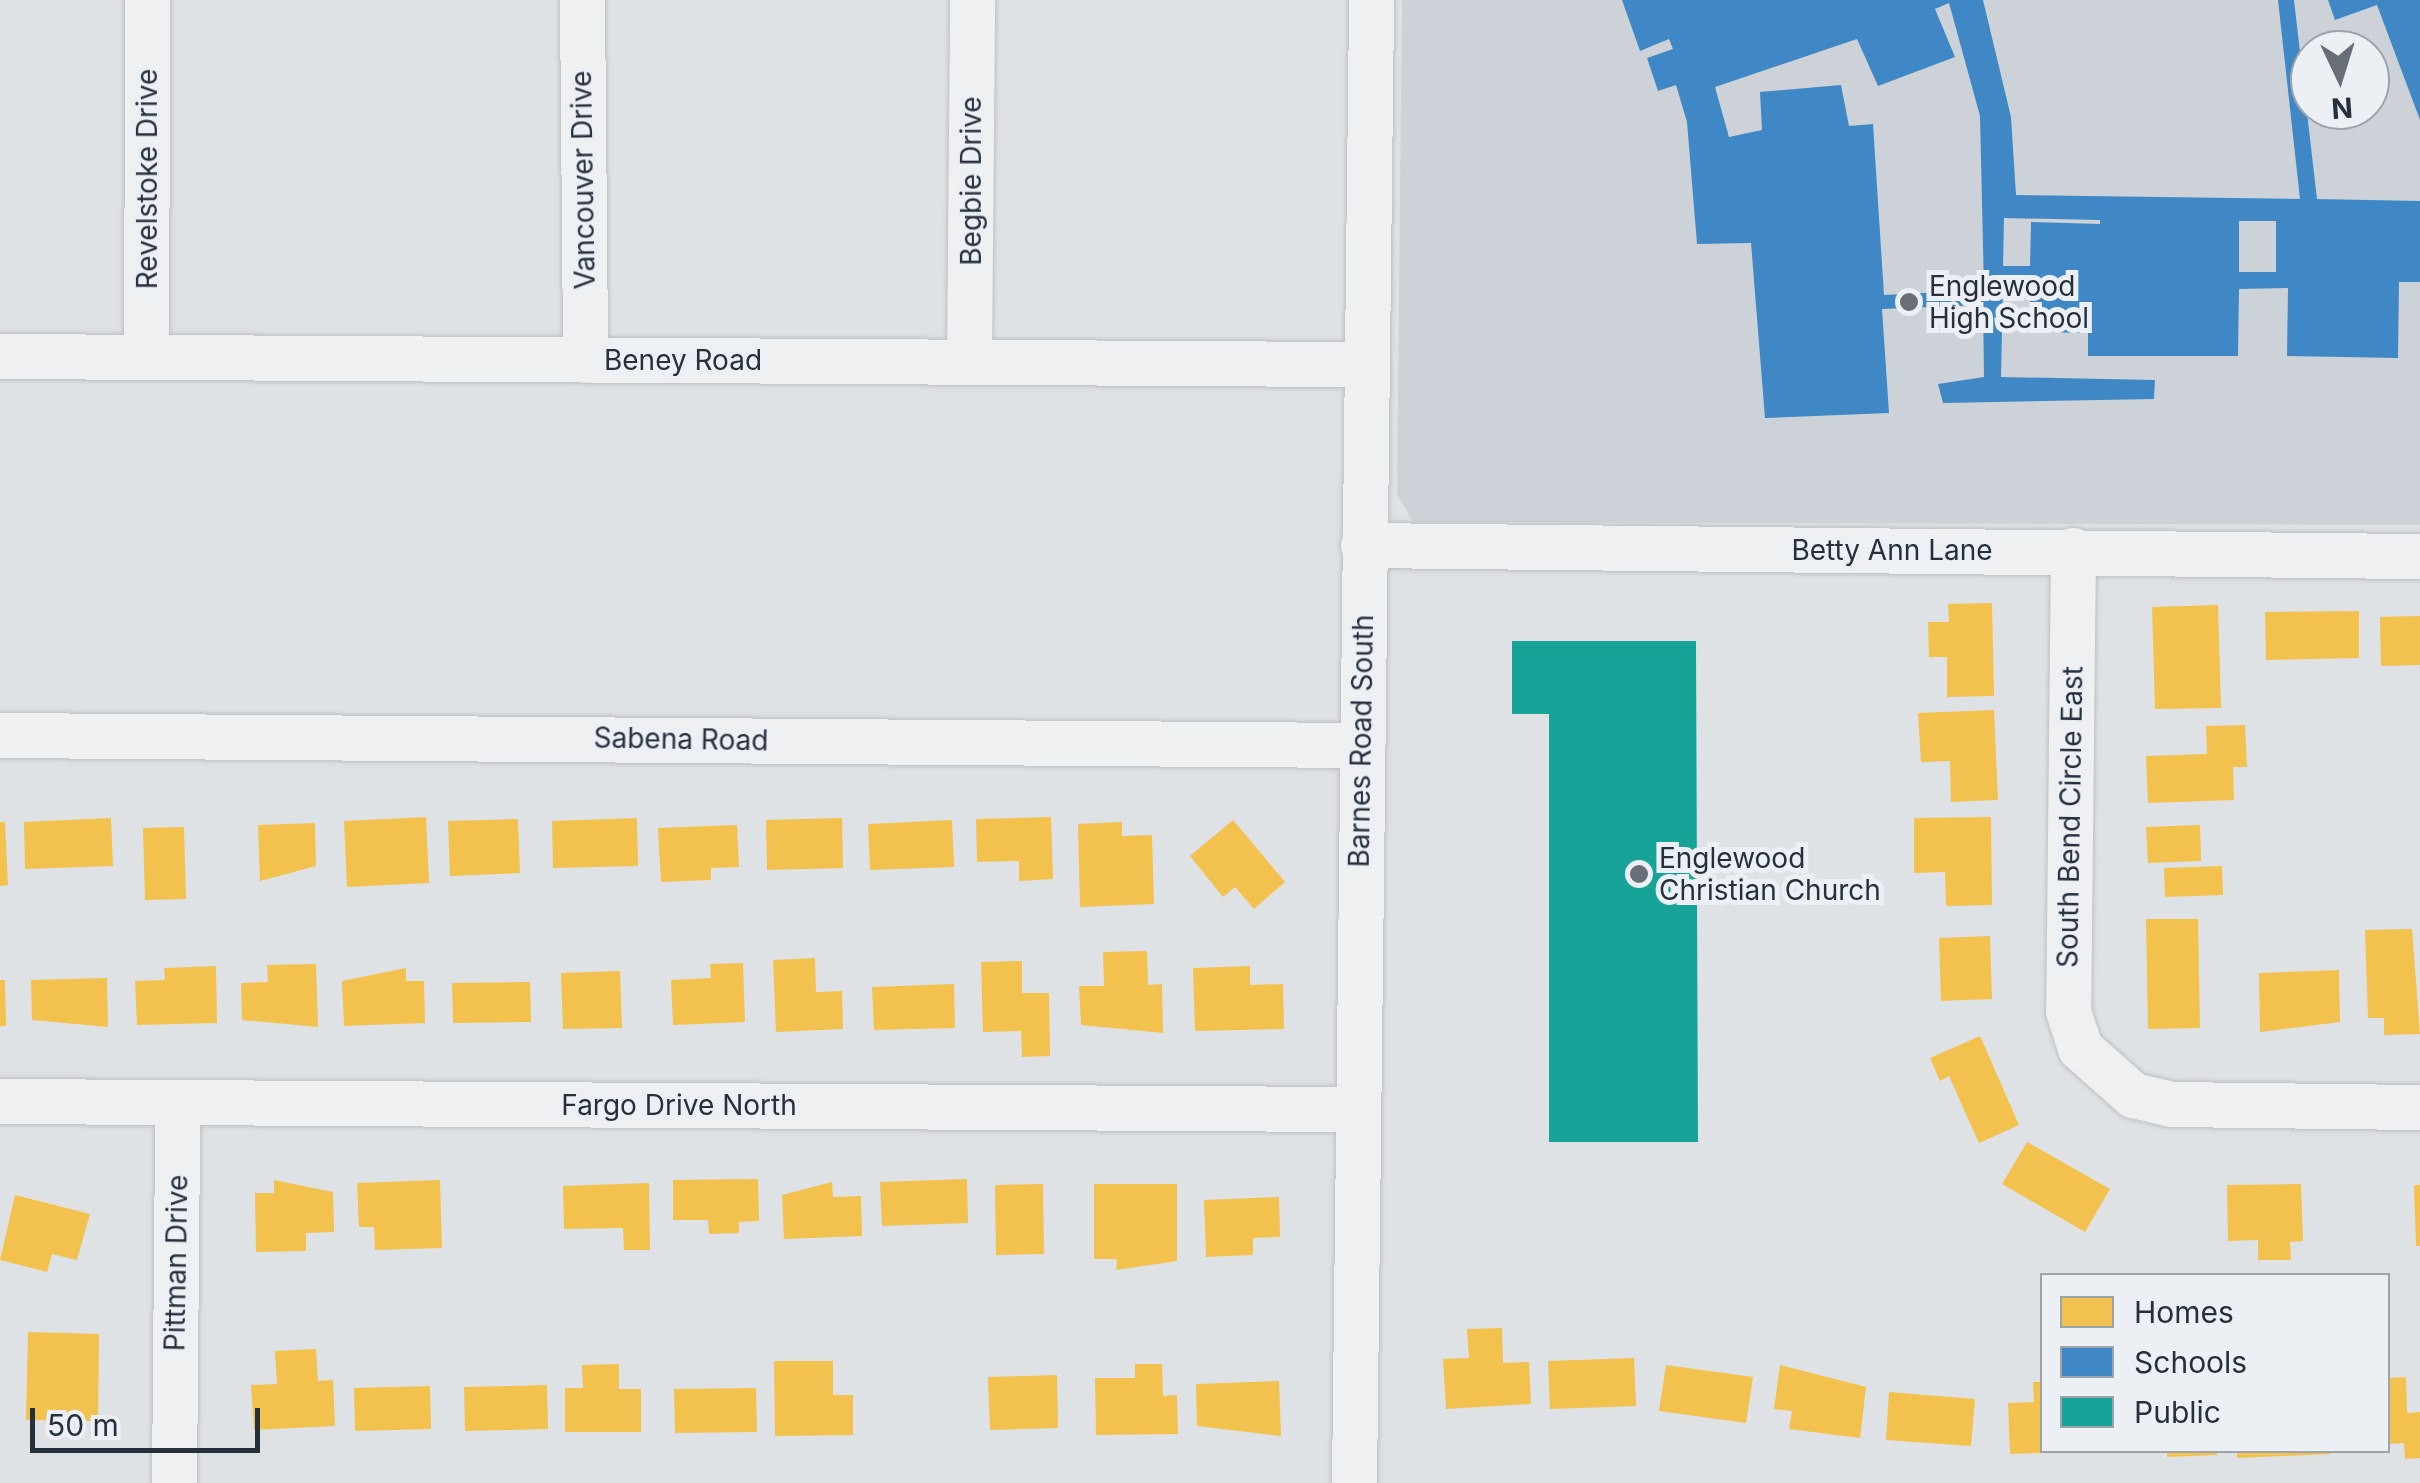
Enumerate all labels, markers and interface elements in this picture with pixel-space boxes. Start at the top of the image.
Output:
north arrow [2290,30,2390,130]
street label: Revelstoke Drive [130,69,164,289]
street label: Vancouver Drive [564,70,602,290]
text: N [2330,90,2354,126]
street label: Begbie Drive [954,96,988,266]
place label: Englewood High School [1929,269,2089,335]
marker: Englewood High School [1898,291,1920,313]
street label: Beney Road [604,343,762,377]
street label: Betty Ann Lane [1791,533,1993,567]
street label: Barnes Road South [1342,614,1380,868]
street label: South Bend Circle East [2051,666,2089,968]
street label: Sabena Road [593,721,769,757]
place label: Englewood Christian Church [1659,841,1881,907]
marker: Englewood Christian Church [1628,863,1650,885]
street label: Fargo Drive North [561,1088,797,1122]
street label: Pittman Drive [158,1174,194,1352]
legend [2040,1273,2390,1453]
text: Homes [2134,1294,2234,1330]
text: Schools [2134,1344,2247,1380]
scale bar [35,1388,265,1450]
text: Public [2134,1394,2221,1430]
text: 50 m [47,1407,119,1443]

